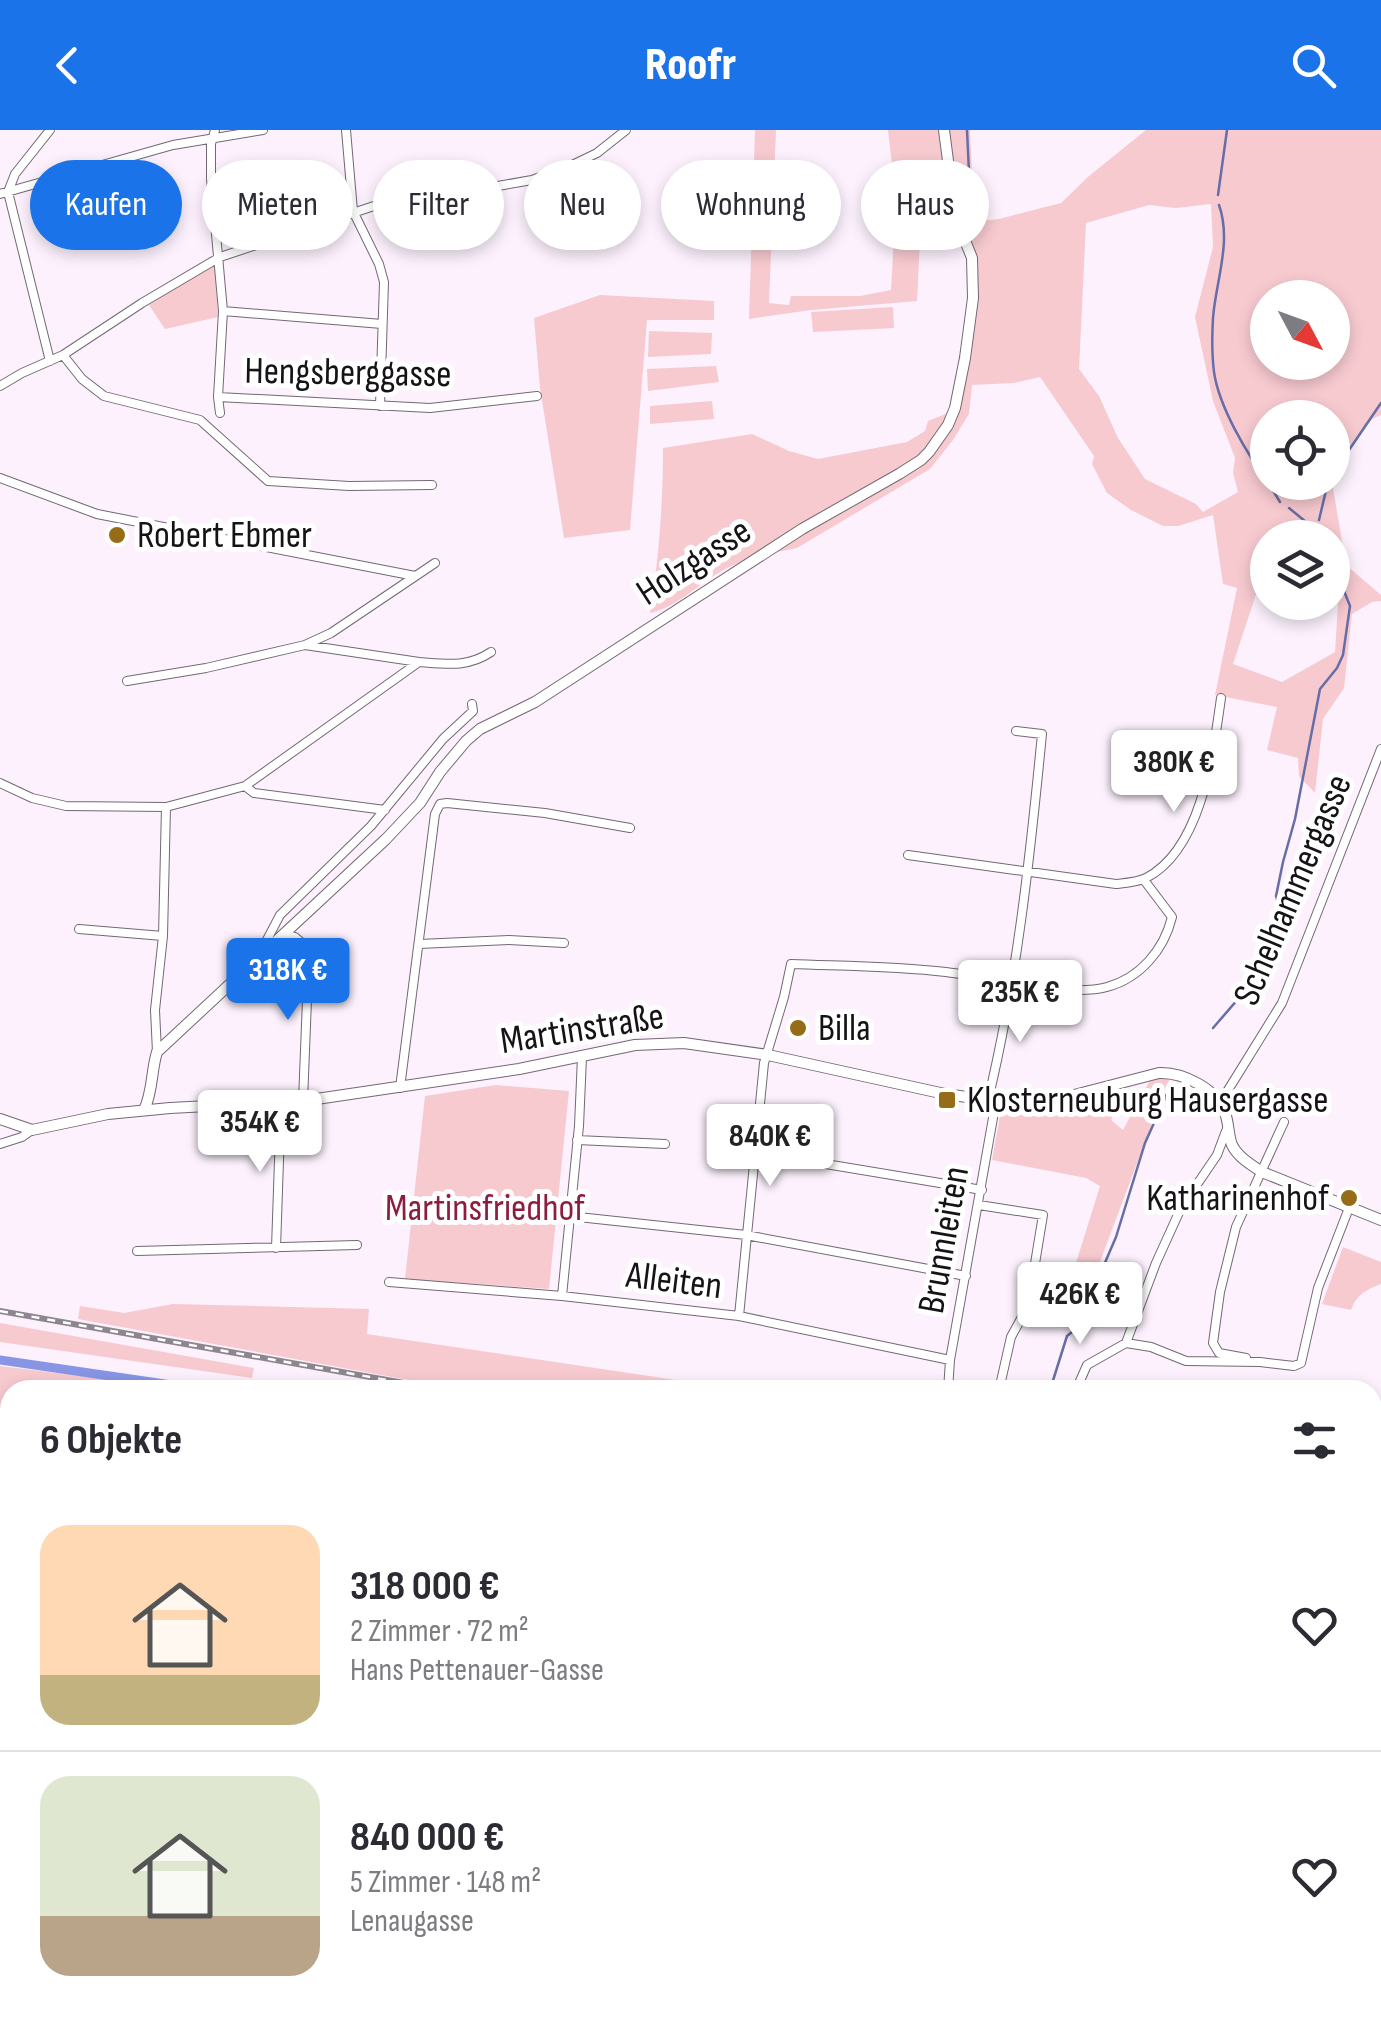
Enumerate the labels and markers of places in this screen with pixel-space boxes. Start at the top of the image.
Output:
place label: Robert Ebmer [137,513,312,558]
marker: Robert Ebmer [106,524,128,546]
pin: 380K € [1093,730,1255,815]
pin: 318K € [207,938,369,1023]
pin: 235K € [939,960,1101,1045]
place label: Billa [818,1006,871,1051]
marker: Billa [787,1017,809,1039]
place label: Klosterneuburg Hausergasse [967,1078,1328,1123]
marker: Klosterneuburg Hausergasse [936,1089,958,1111]
pin: 354K € [179,1090,341,1175]
pin: 840K € [689,1104,851,1189]
place label: Katharinenhof [1146,1176,1330,1221]
marker: Katharinenhof [1338,1187,1360,1209]
pin: 426K € [999,1262,1161,1347]

